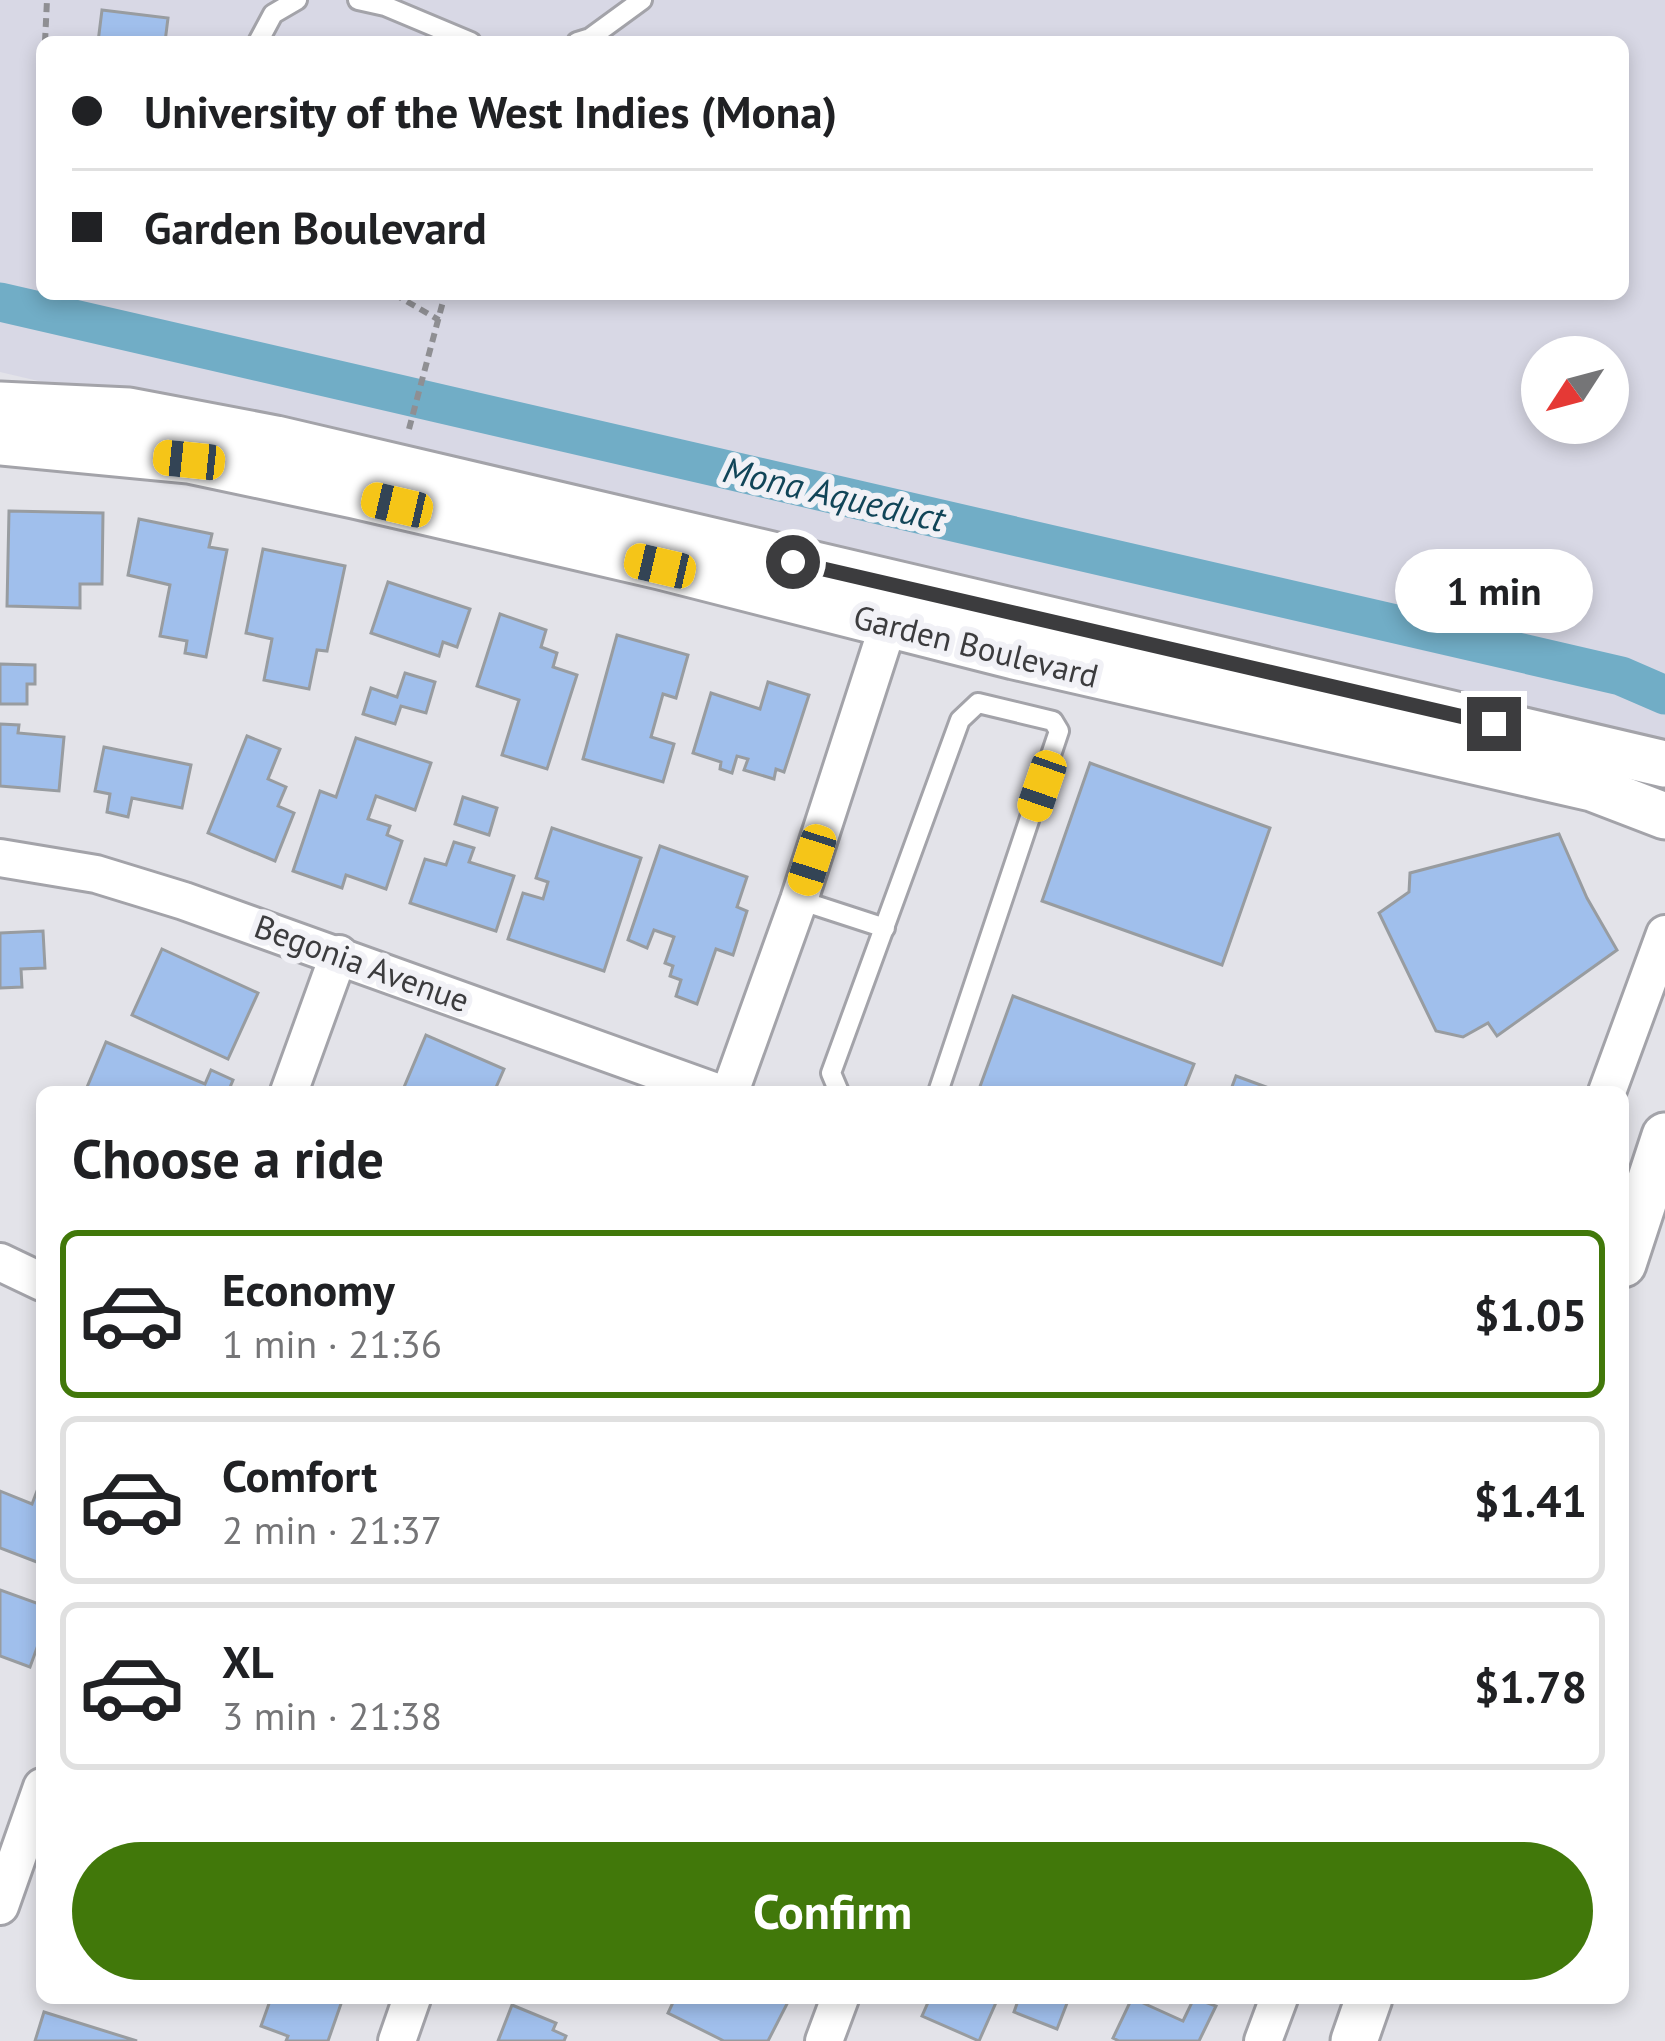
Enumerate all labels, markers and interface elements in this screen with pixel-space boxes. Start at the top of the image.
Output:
text: University of the West Indies (Mona) [144,82,837,140]
text: Garden Boulevard [144,198,487,256]
north arrow [1521,336,1629,444]
map controls [1521,336,1629,444]
car [151,438,227,482]
water label: Mona Aqueduct [719,445,951,542]
car [358,479,436,531]
route start [766,535,820,589]
car [621,540,699,592]
callout: 1 min [1395,550,1593,634]
text: 1 min [1446,565,1542,616]
street label: Garden Boulevard [849,594,1103,697]
route end [1467,697,1521,751]
car [1013,746,1071,826]
car [784,820,840,900]
street label: Begonia Avenue [249,904,475,1021]
text: Choose a ride [72,1123,384,1193]
icon: car [78,1260,186,1368]
text: Economy [222,1260,395,1318]
text: $1.05 [1474,1285,1587,1343]
text: 1 min · 21:36 [222,1318,442,1369]
icon: car [78,1446,186,1554]
text: Comfort [222,1446,377,1504]
text: $1.41 [1474,1471,1587,1529]
text: 2 min · 21:37 [222,1504,442,1555]
icon: car [78,1632,186,1740]
text: XL [222,1632,274,1690]
text: $1.78 [1474,1657,1587,1715]
text: 3 min · 21:38 [222,1690,442,1741]
button: Confirm [72,1842,1593,1980]

